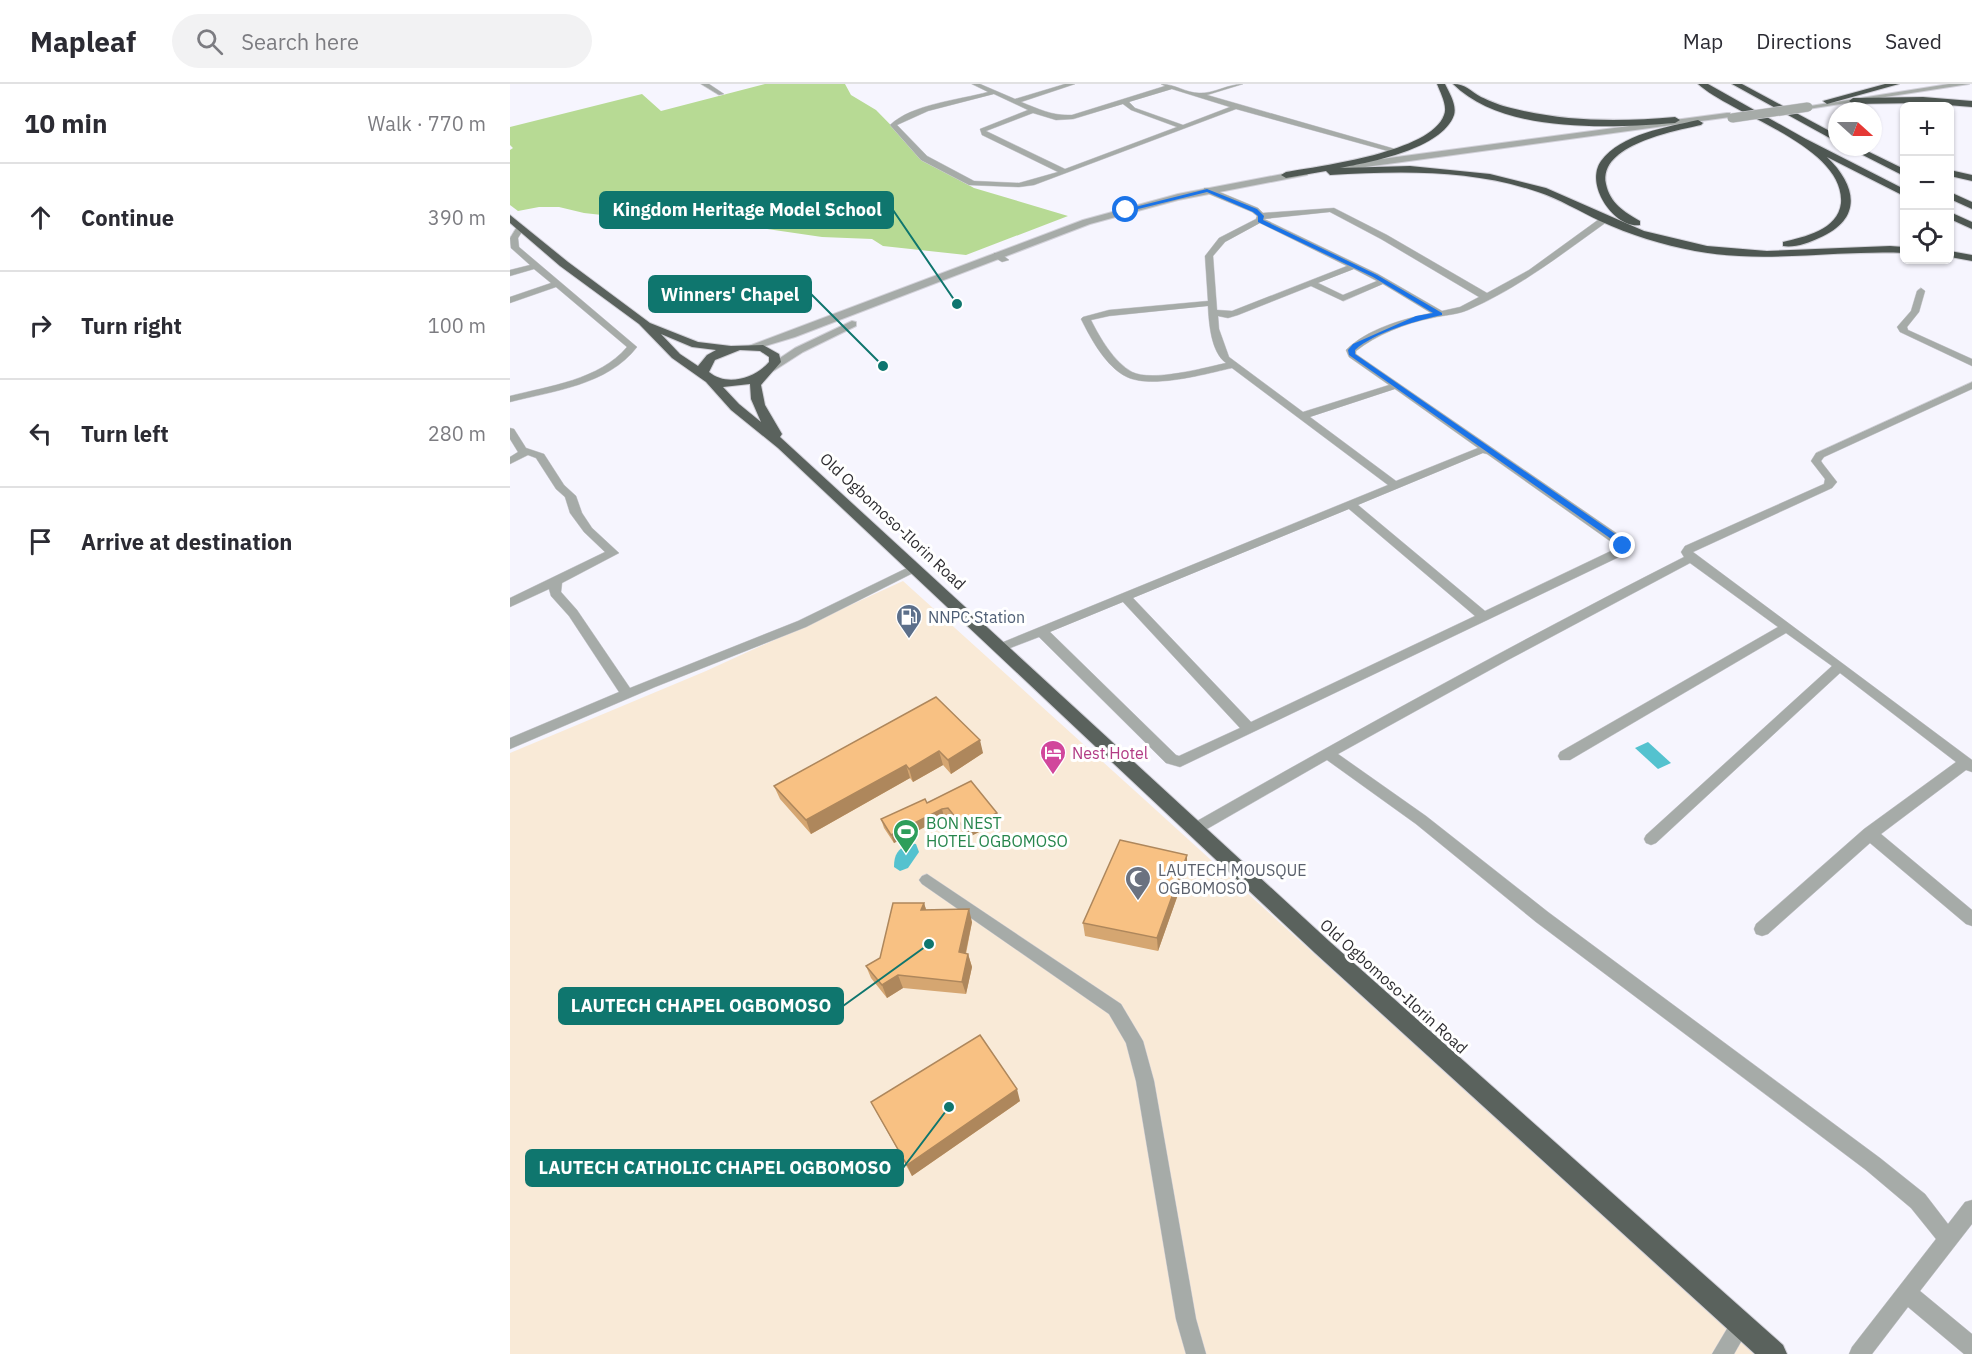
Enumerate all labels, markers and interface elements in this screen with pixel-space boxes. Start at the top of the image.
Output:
search box [172,14,592,68]
text: Mapleaf [30,23,136,60]
icon: search [193,25,226,58]
text: Search here [241,27,359,56]
text: Map [1683,27,1723,55]
text: Directions [1756,27,1852,55]
text: Saved [1885,27,1942,55]
north arrow [1828,102,1882,156]
map controls [1900,102,1954,264]
button: + [1900,102,1954,156]
text: 10 min [24,106,108,140]
text: Walk · 770 m [368,110,486,137]
button: − [1900,156,1954,210]
callout: Kingdom Heritage Model School [600,192,893,228]
route start [1112,196,1138,222]
text: Kingdom Heritage Model School [612,198,882,221]
icon: ahead [24,201,57,234]
text: Continue [81,203,174,232]
text: 390 m [428,204,486,231]
button: locate [1900,210,1954,264]
callout: Winners' Chapel [649,276,811,312]
text: Winners' Chapel [661,283,800,306]
icon: right [24,309,57,342]
text: Turn right [81,311,182,340]
text: 100 m [428,312,486,339]
icon: left [24,417,57,450]
text: Turn left [81,419,169,448]
text: 280 m [428,420,486,447]
street label: Old Ogbomoso-Ilorin Road [816,448,970,594]
icon: arrive [24,525,57,558]
text: Arrive at destination [81,527,292,556]
route end [1609,532,1635,558]
fuel station icon: NNPC Station [894,602,924,640]
place label: NNPC Station [928,607,1025,627]
hotel icon: Nest Hotel [1038,738,1068,776]
place label: Nest Hotel [1072,743,1148,763]
place label: BON NEST HOTEL OGBOMOSO [926,813,1068,851]
sports icon: BON NEST HOTEL OGBOMOSO [891,817,921,855]
place label: LAUTECH MOUSQUE OGBOMOSO [1158,860,1307,898]
mosque icon: LAUTECH MOUSQUE OGBOMOSO [1123,864,1153,902]
street label: Old Ogbomoso-Ilorin Road [1316,914,1472,1058]
callout: LAUTECH CHAPEL OGBOMOSO [559,988,843,1024]
text: LAUTECH CHAPEL OGBOMOSO [571,994,831,1017]
callout: LAUTECH CATHOLIC CHAPEL OGBOMOSO [526,1150,903,1186]
text: LAUTECH CATHOLIC CHAPEL OGBOMOSO [539,1156,891,1179]

